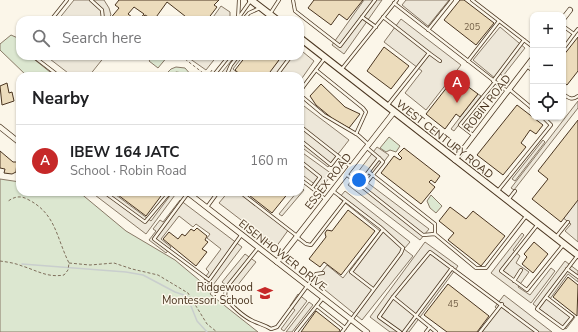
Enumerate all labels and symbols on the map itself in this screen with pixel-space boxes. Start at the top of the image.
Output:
house number: 205 [464,21,480,33]
pin: A [444,70,470,103]
street label: ROBIN ROAD [460,72,514,135]
street label: WEST CENTURY ROAD [393,97,496,182]
street label: ESSEX ROAD [302,150,355,213]
your location [349,170,369,190]
street label: EISENHOWER DRIVE [235,216,330,295]
place label: Ridgewood Montessori School [162,280,254,308]
school or university icon: Ridgewood Montessori School [256,284,274,302]
house number: 45 [448,298,458,310]

